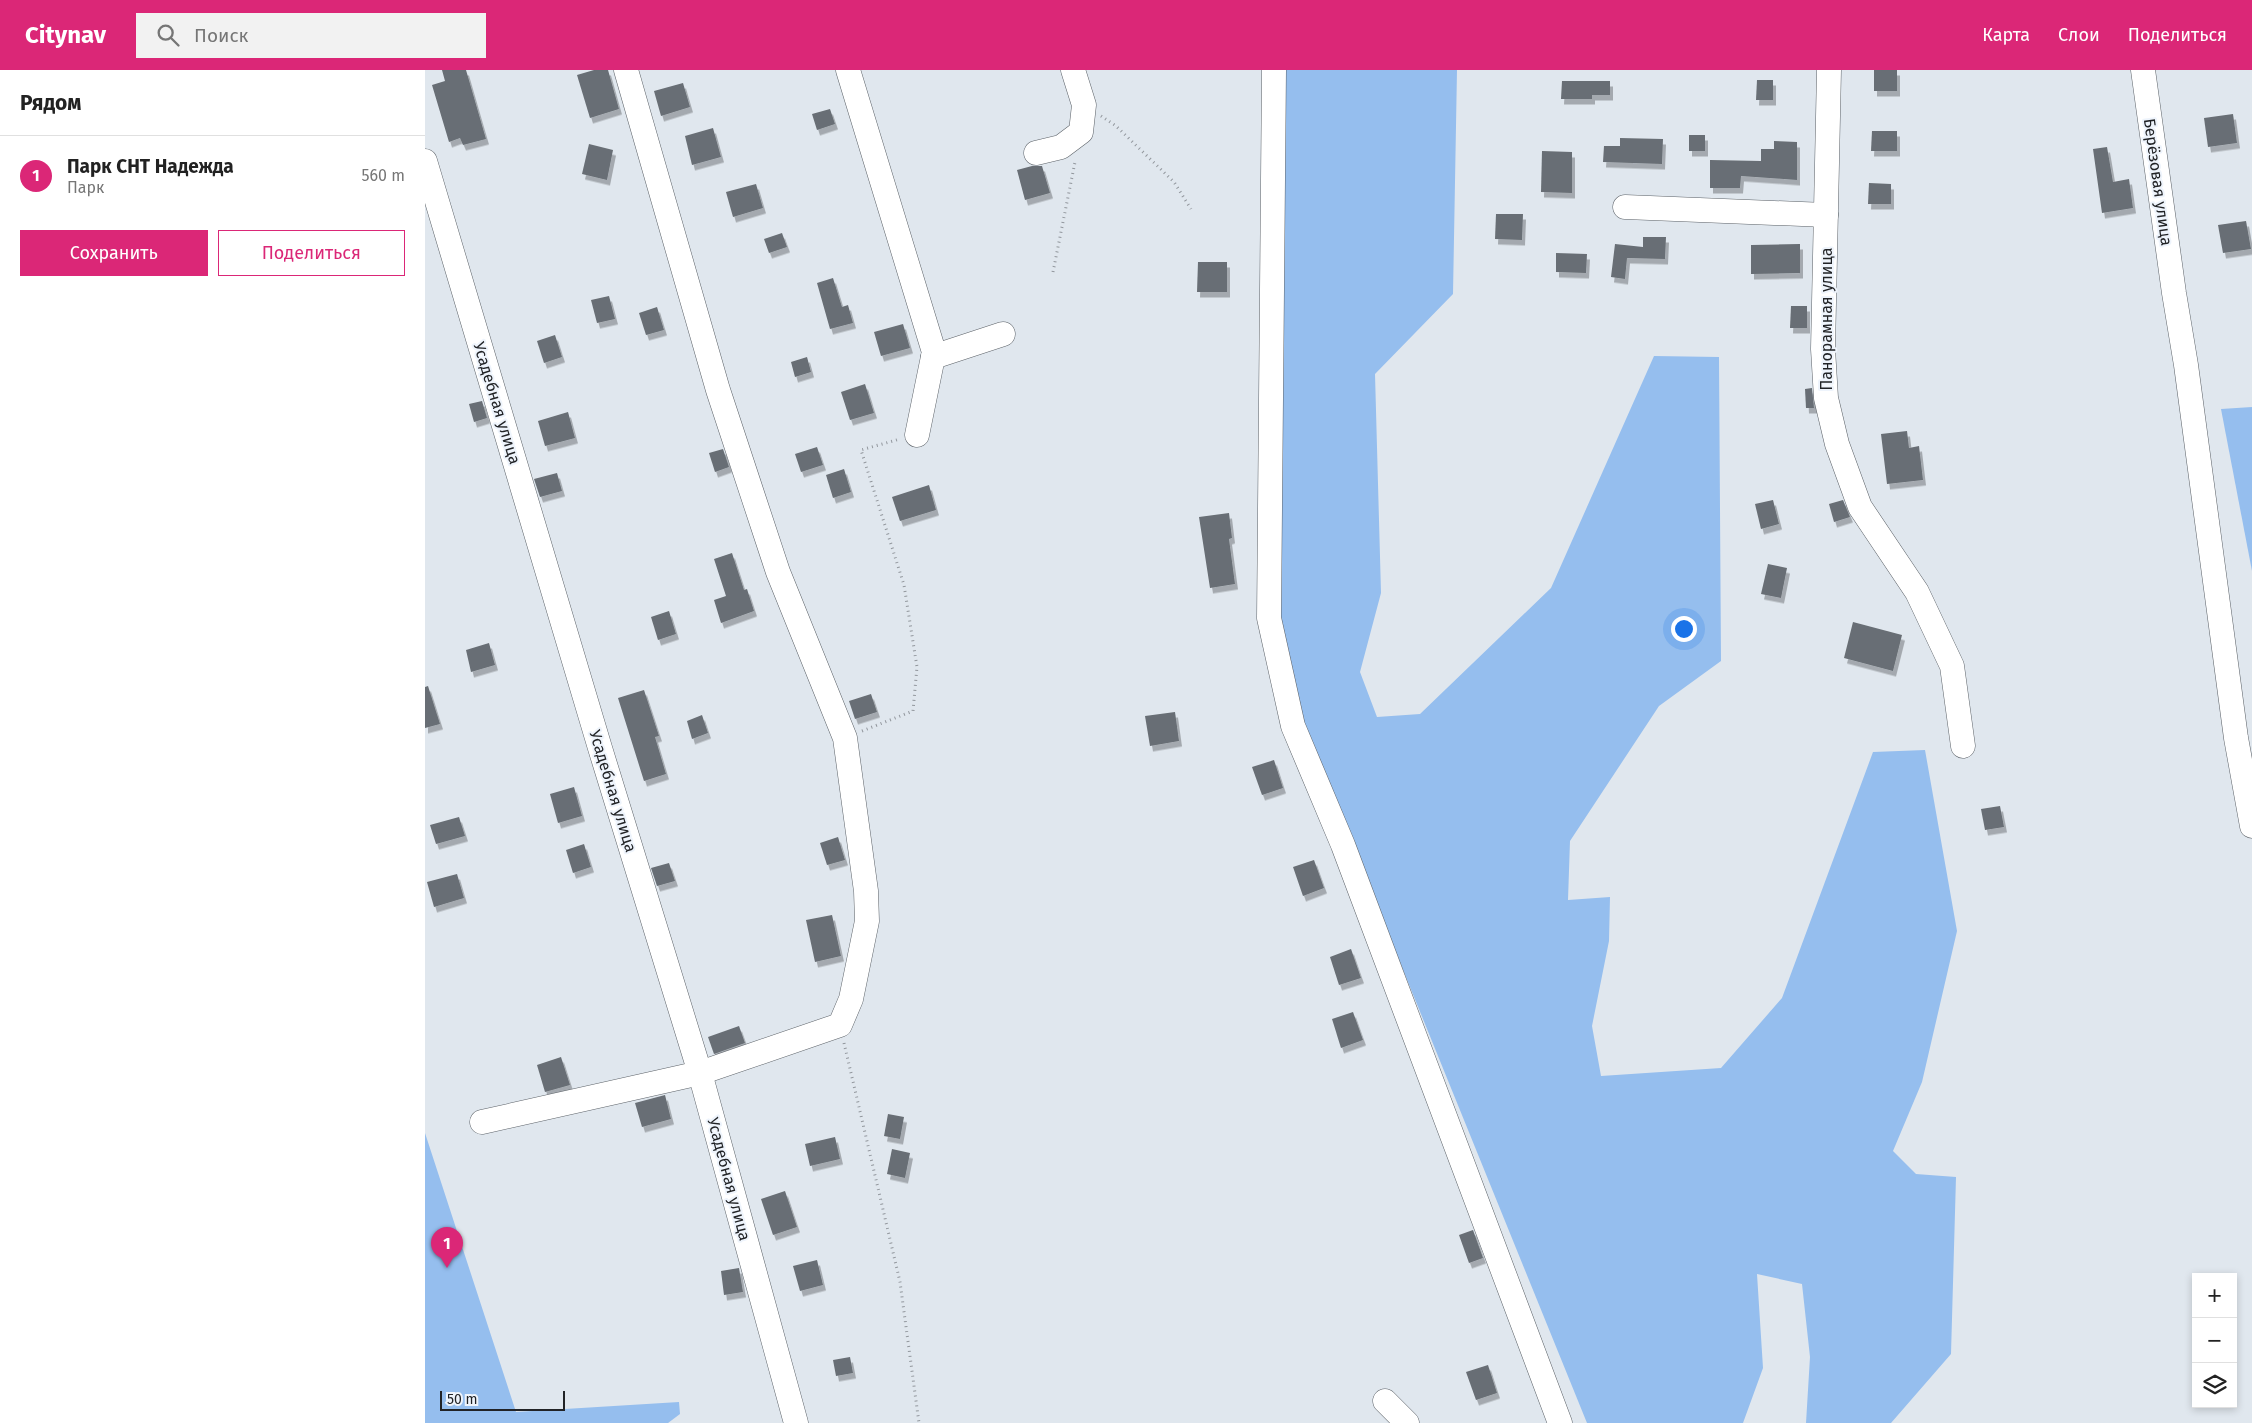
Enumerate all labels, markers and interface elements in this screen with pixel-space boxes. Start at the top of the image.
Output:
search box [136,13,486,58]
text: Citynav [25,21,106,49]
icon: search [154,21,182,49]
text: Поиск [194,24,248,47]
text: Карта [1982,24,2030,46]
text: Слои [2058,24,2100,46]
text: Поделиться [2128,24,2227,46]
text: Рядом [20,90,81,116]
street label: Берёзовая улица [2140,117,2176,247]
text: Парк СНТ Надежда [67,155,234,178]
text: 1 [32,166,40,185]
text: 560 m [362,166,405,185]
text: Парк [67,178,104,197]
button: Сохранить [20,230,208,276]
button: Поделиться [218,230,405,276]
street label: Панорамная улица [1817,248,1836,390]
street label: Усадебная улица [469,340,525,466]
your location [1671,616,1697,642]
street label: Усадебная улица [585,728,641,854]
street label: Усадебная улица [703,1115,755,1243]
pin: 1 [431,1227,463,1268]
map controls [2192,1273,2237,1408]
button: + [2192,1273,2237,1318]
button: − [2192,1318,2237,1363]
button: layers [2192,1363,2237,1408]
scale bar [440,1388,565,1411]
text: 50 m [447,1391,478,1408]

